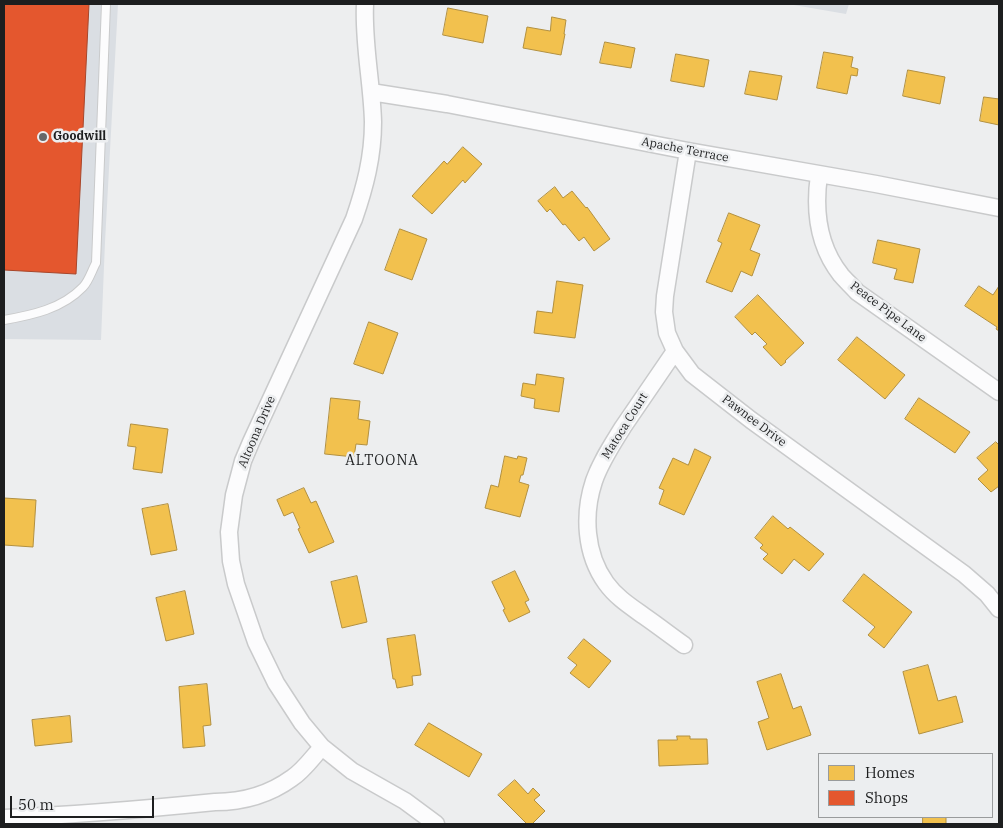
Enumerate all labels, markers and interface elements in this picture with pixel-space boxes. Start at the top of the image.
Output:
place label: Goodwill [53,130,106,144]
marker: Goodwill [37,131,49,143]
street label: Apache Terrace [640,134,730,166]
street label: Peace Pipe Lane [847,279,929,345]
street label: Matoca Court [599,390,651,462]
street label: Pawnee Drive [719,392,789,450]
street label: Altoona Drive [235,394,279,470]
district label: ALTOONA [344,453,420,469]
legend [818,753,993,818]
text: Homes [865,763,915,782]
scale bar [12,786,156,818]
text: Shops [865,788,908,807]
text: 50 m [18,795,54,814]

